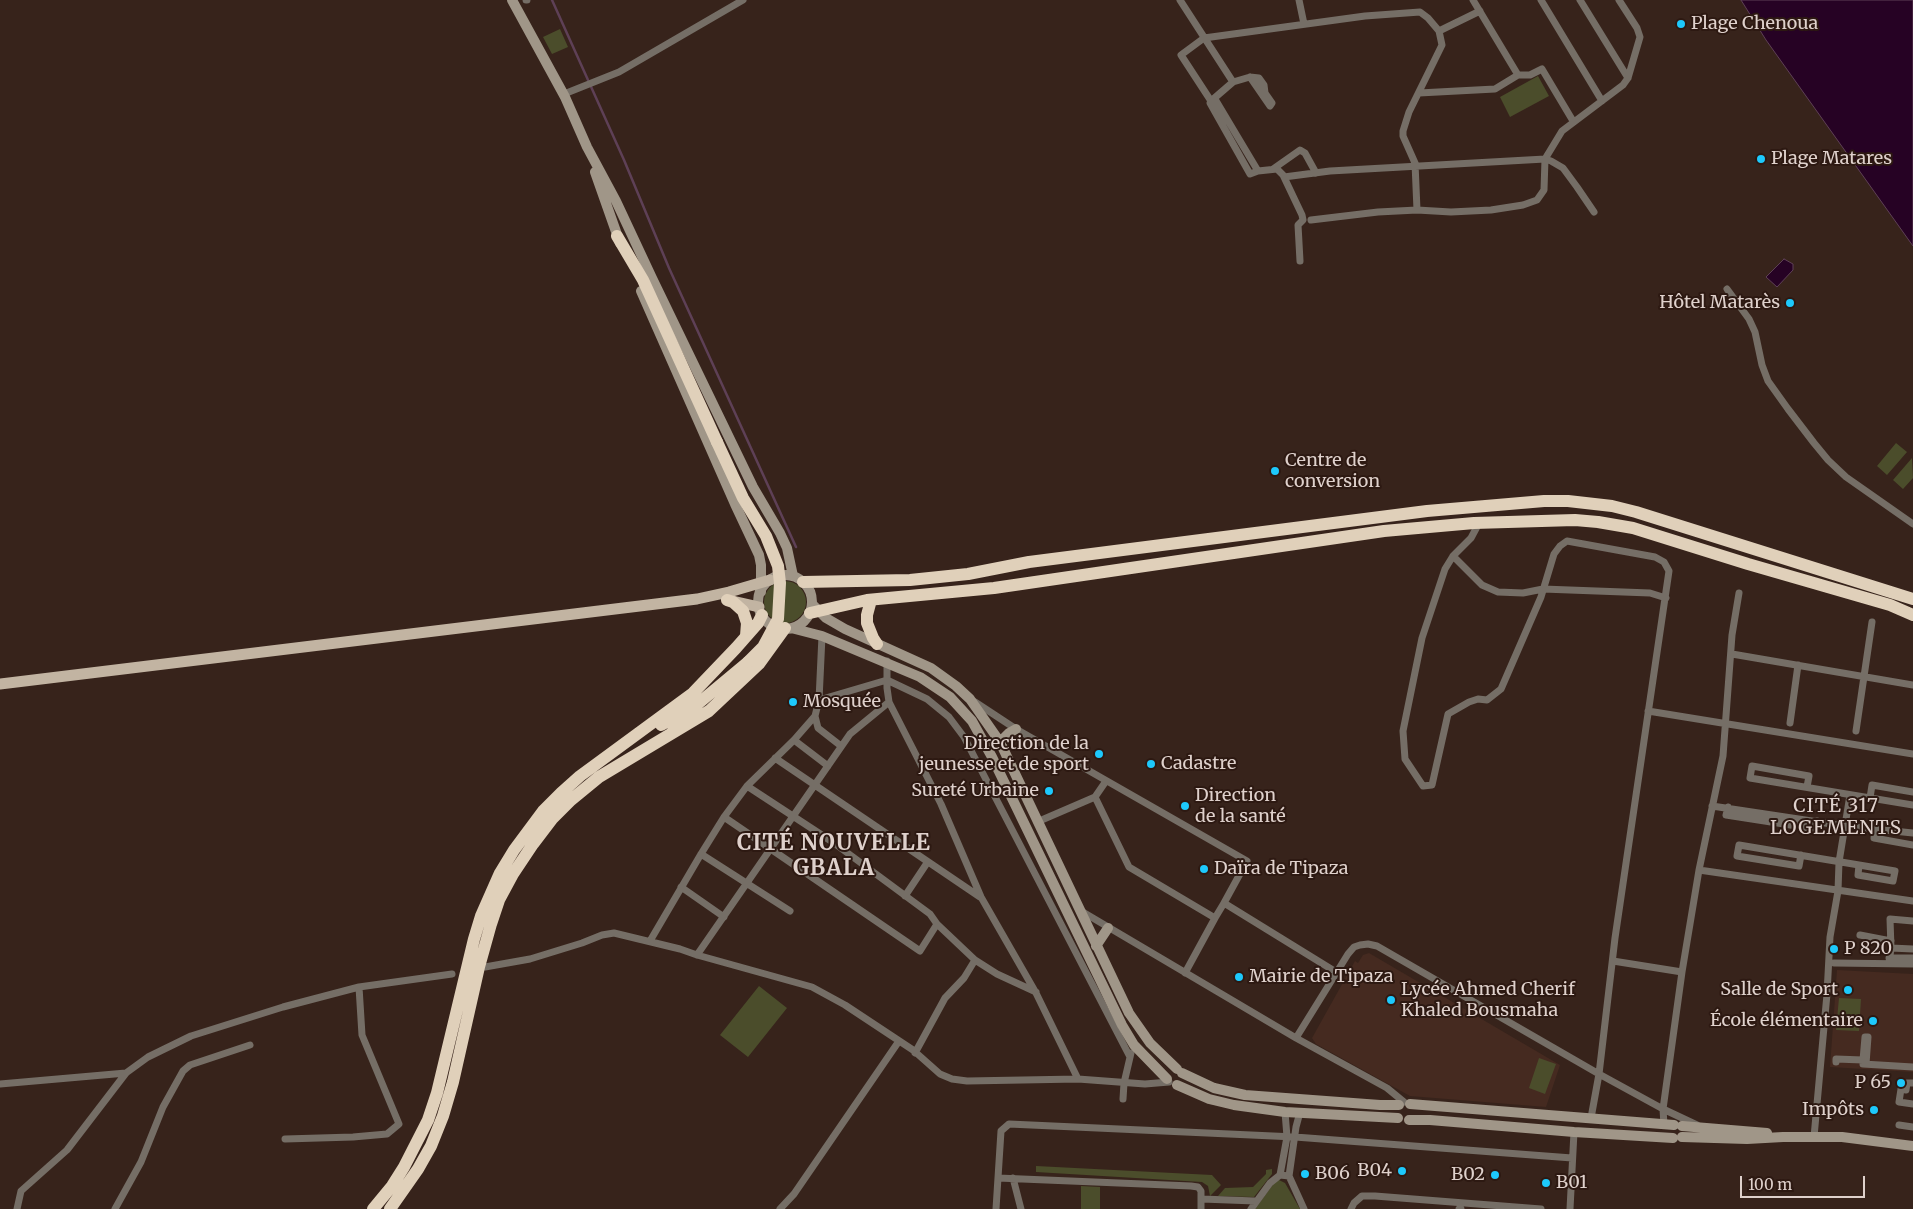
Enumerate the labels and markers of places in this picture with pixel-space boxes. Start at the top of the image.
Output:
place label: Plage Chenoua [1691,13,1818,35]
marker: Plage Chenoua [1675,18,1687,30]
place label: Plage Matares [1771,148,1892,170]
marker: Plage Matares [1755,153,1767,165]
place label: Hôtel Matarès [1659,292,1780,314]
marker: Hôtel Matarès [1784,297,1796,309]
place label: Centre de conversion [1285,450,1380,492]
marker: Centre de conversion [1269,465,1281,477]
place label: Mosquée [803,691,881,713]
marker: Mosquée [787,696,799,708]
place label: Direction de la jeunesse et de sport [919,733,1089,776]
marker: Direction de la jeunesse et de sport [1093,748,1105,760]
place label: Cadastre [1161,753,1236,775]
marker: Cadastre [1145,758,1157,770]
place label: Sureté Urbaine [911,780,1039,802]
marker: Sureté Urbaine [1043,785,1055,797]
place label: Direction de la santé [1195,785,1286,828]
marker: Direction de la santé [1179,800,1191,812]
place label: Daïra de Tipaza [1214,858,1349,880]
marker: Daïra de Tipaza [1198,863,1210,875]
place label: P 820 [1844,938,1892,960]
marker: P 820 [1828,943,1840,955]
place label: Mairie de Tipaza [1249,966,1394,988]
marker: Mairie de Tipaza [1233,971,1245,983]
place label: Lycée Ahmed Cherif Khaled Bousmaha [1401,979,1575,1022]
place label: Salle de Sport [1720,979,1838,1001]
marker: Salle de Sport [1842,984,1854,996]
marker: Lycée Ahmed Cherif Khaled Bousmaha [1385,994,1397,1006]
place label: École élémentaire [1710,1010,1863,1032]
marker: École élémentaire [1867,1015,1879,1027]
place label: P 65 [1855,1072,1891,1094]
marker: P 65 [1895,1077,1907,1089]
place label: Impôts [1802,1099,1864,1121]
marker: Impôts [1868,1104,1880,1116]
place label: B04 [1357,1160,1392,1182]
place label: B06 [1315,1163,1350,1185]
place label: B02 [1451,1164,1485,1186]
marker: B04 [1396,1165,1408,1177]
marker: B06 [1299,1168,1311,1180]
marker: B02 [1489,1169,1501,1181]
place label: B01 [1556,1172,1587,1194]
marker: B01 [1540,1177,1552,1189]

